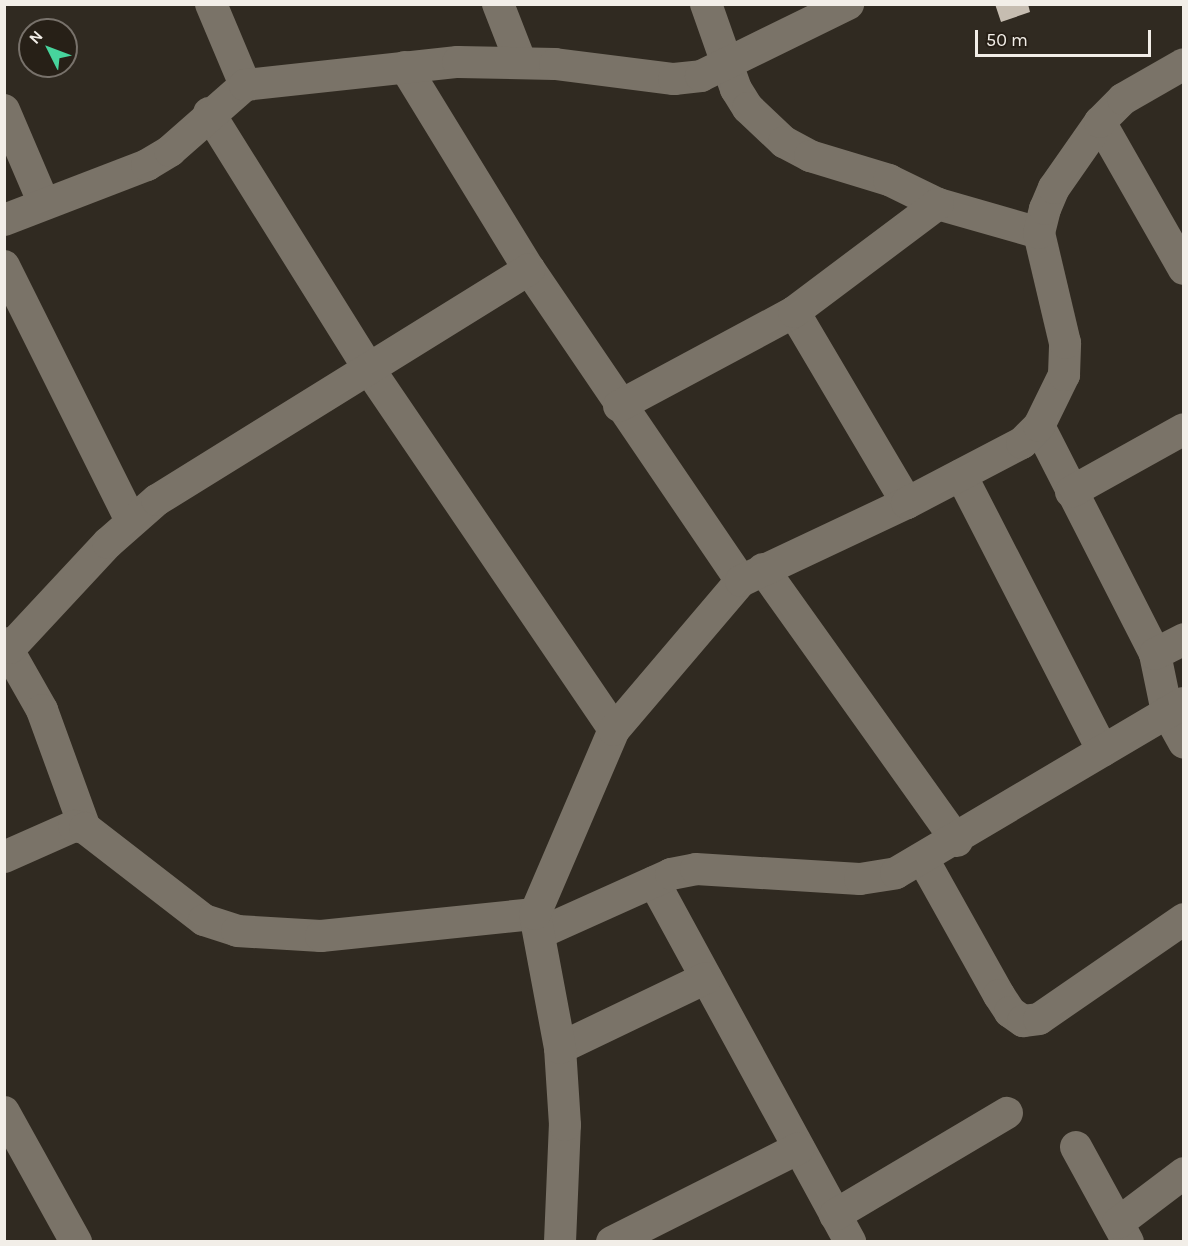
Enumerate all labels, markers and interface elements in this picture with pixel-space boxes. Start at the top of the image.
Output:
north arrow [18,18,78,78]
scale bar [978,18,1154,56]
text: N [25,26,47,48]
text: 50 m [986,29,1028,51]

